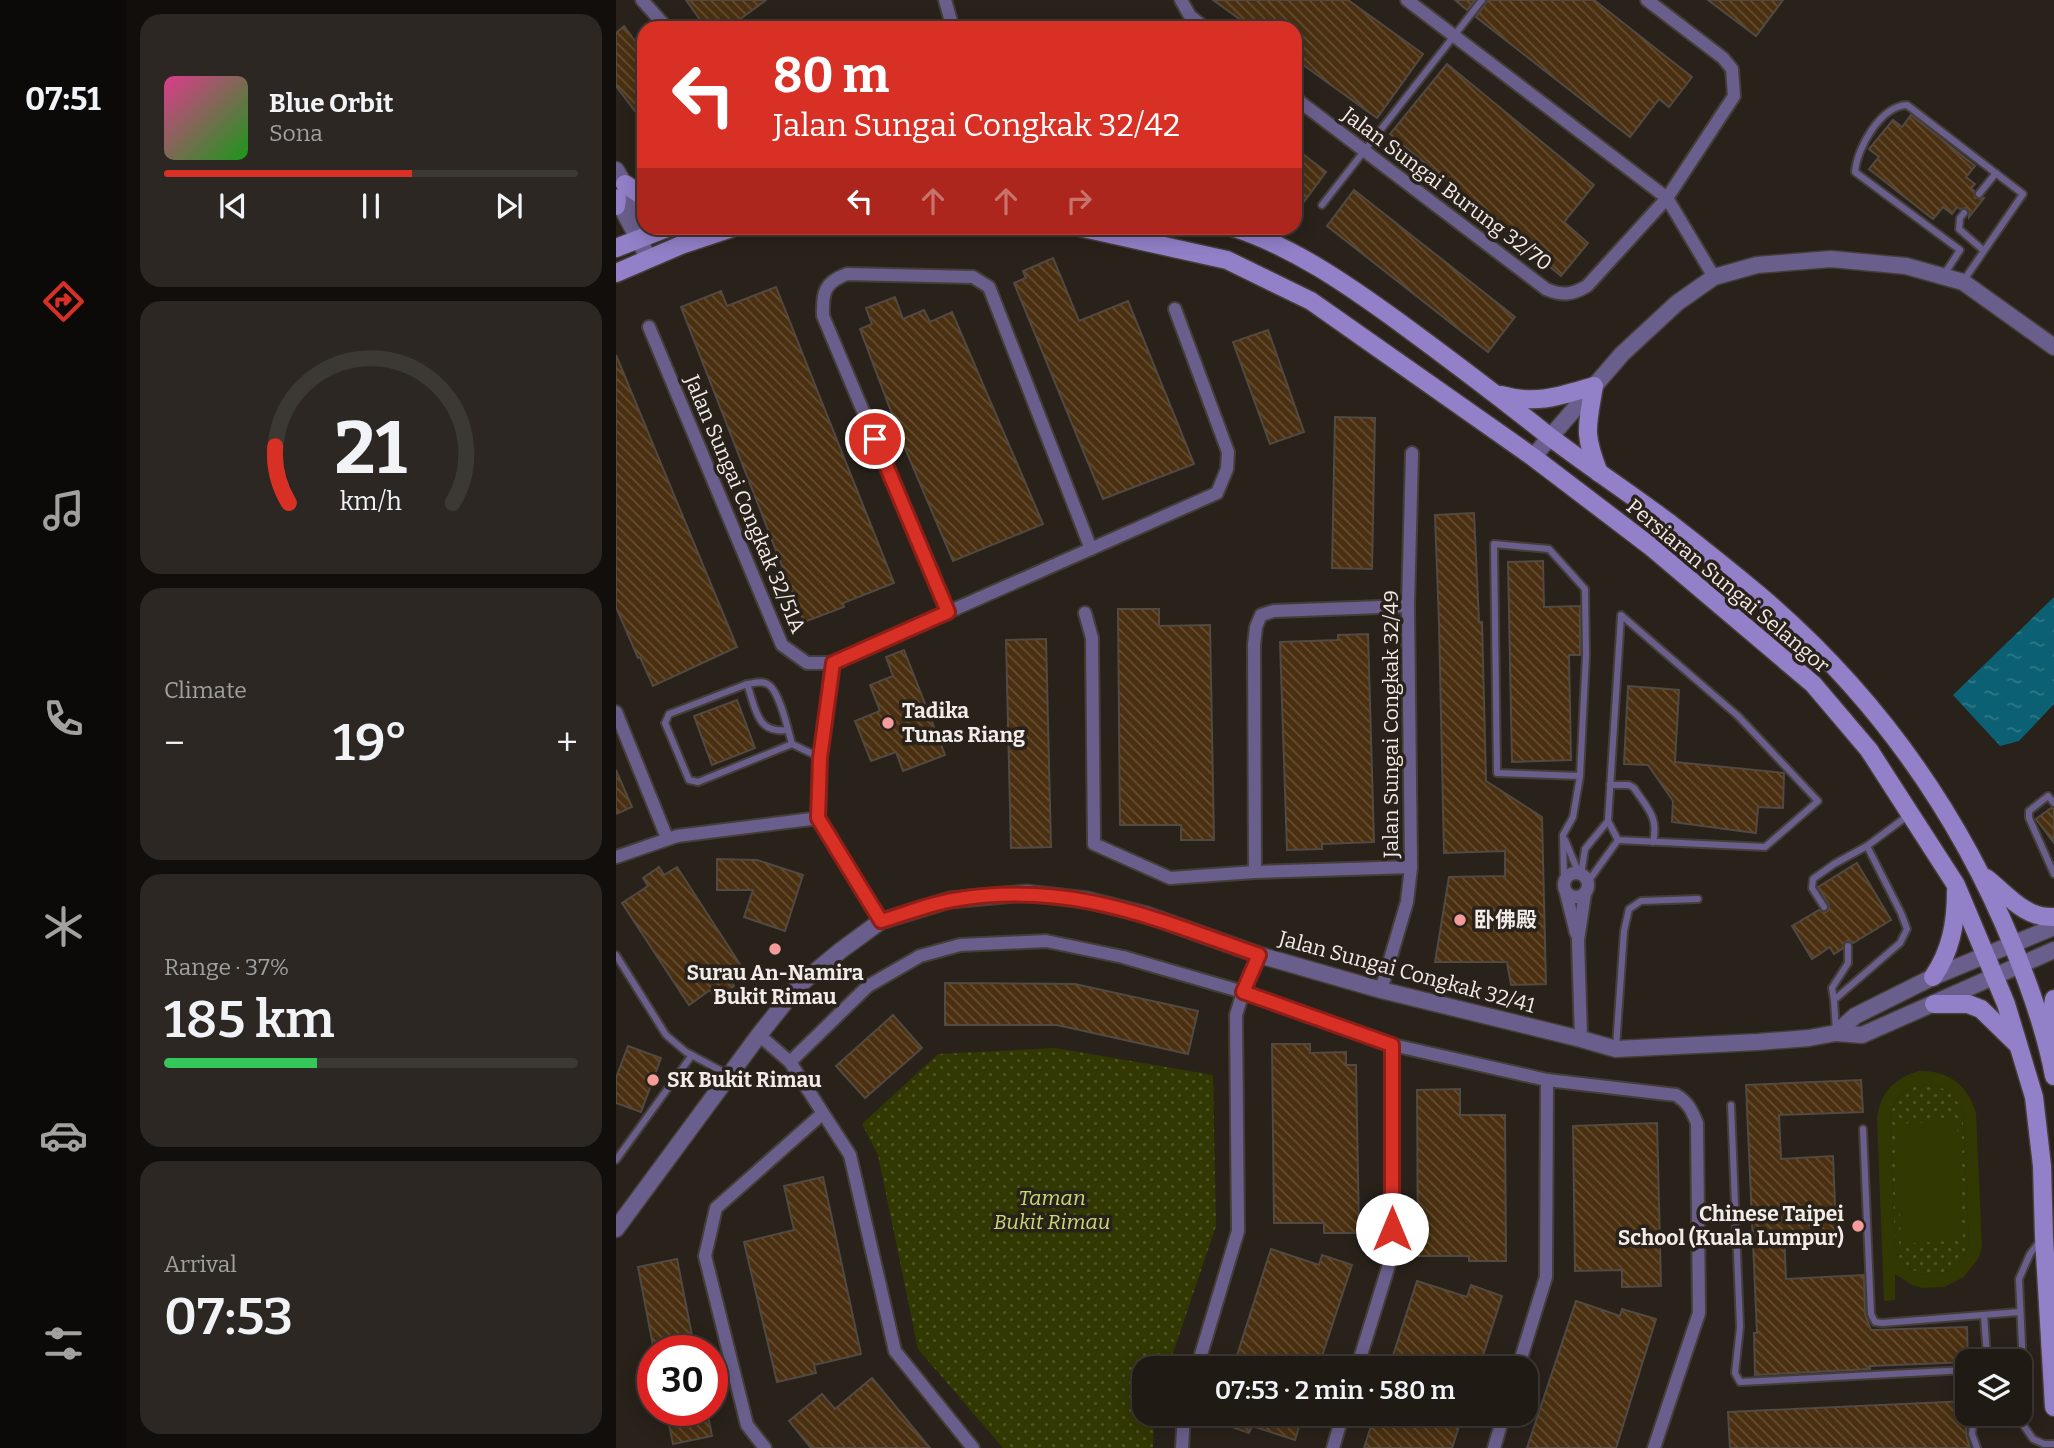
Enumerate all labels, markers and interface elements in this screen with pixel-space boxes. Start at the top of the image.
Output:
text: 80 m [773,46,889,105]
icon: left [658,49,749,140]
text: 07:51 [25,80,101,118]
text: Blue Orbit [269,88,393,119]
street label: Jalan Sungai Burung 32/70 [1336,101,1557,276]
text: Jalan Sungai Congkak 32/42 [773,106,1180,144]
text: Sona [269,119,323,147]
icon: left [841,182,879,220]
icon: ahead [914,182,952,220]
icon: ahead [987,182,1025,220]
icon: right [1060,182,1098,220]
icon: previous [214,187,252,225]
icon: pause [352,187,390,225]
icon: next [490,187,528,225]
icon: directions [39,277,88,326]
street label: Jalan Sungai Congkak 32/51A [678,370,811,637]
text: 21 [335,406,408,493]
pin [845,409,905,469]
icon: arrive [856,420,894,458]
icon: music [39,486,88,535]
text: km/h [340,487,402,517]
street label: Persiaran Sungai Selangor [1621,493,1835,679]
street label: Jalan Sungai Congkak 32/49 [1378,590,1404,859]
text: Climate [164,676,247,704]
icon: phone [39,694,88,743]
place label: Tadika Tunas Riang [902,698,1025,748]
text: 19° [333,711,408,774]
marker: Tadika Tunas Riang [880,715,896,731]
text: − [164,720,185,766]
text: + [556,720,578,766]
icon: climate [39,902,88,951]
place label: 卧佛殿 [1474,907,1537,933]
marker: 卧佛殿 [1452,912,1468,928]
street label: Jalan Sungai Congkak 32/41 [1275,925,1538,1019]
marker: Surau An-Namira Bukit Rimau [767,941,783,957]
text: Range · 37% [164,953,289,981]
place label: Surau An-Namira Bukit Rimau [687,960,864,1010]
text: 185 km [164,988,335,1051]
place label: SK Bukit Rimau [667,1067,822,1093]
marker: SK Bukit Rimau [645,1072,661,1088]
icon: car [39,1111,88,1160]
park label: Taman Bukit Rimau [993,1185,1111,1235]
position arrow [1355,1192,1429,1266]
place label: Chinese Taipei School (Kuala Lumpur) [1618,1201,1844,1251]
marker: Chinese Taipei School (Kuala Lumpur) [1850,1218,1866,1234]
text: Arrival [164,1250,237,1278]
text: 07:53 [164,1285,293,1348]
icon: filters [39,1319,88,1368]
speed limit sign: 30 [637,1335,728,1426]
map controls [1955,1349,2032,1426]
button: layers [1955,1349,2032,1426]
text: 07:53 · 2 min · 580 m [1215,1375,1455,1406]

